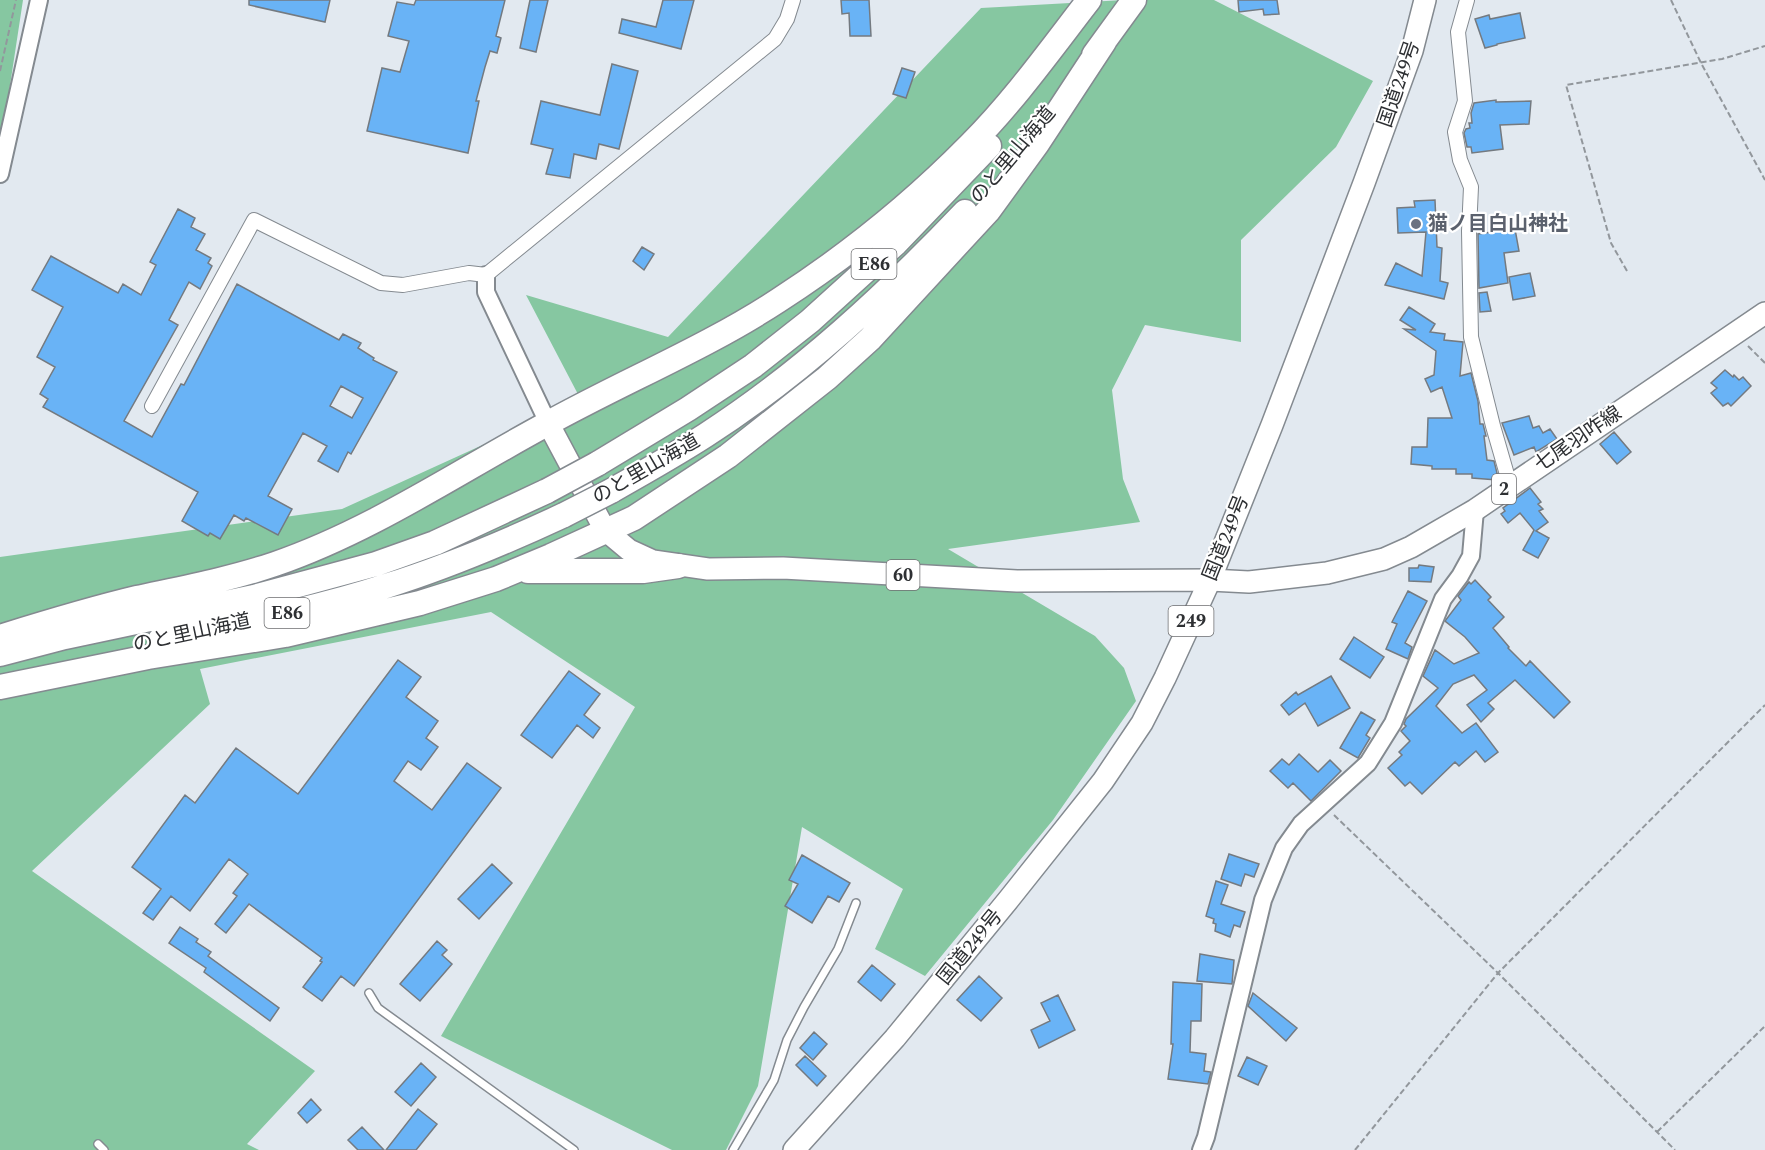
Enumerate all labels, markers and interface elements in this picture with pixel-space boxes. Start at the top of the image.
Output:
street label: 国道249号 [1370,37,1428,131]
street label: のと里山海道 [963,99,1063,211]
place label: 猫ノ目白山神社 [1428,209,1568,239]
marker: 猫ノ目白山神社 [1409,217,1423,231]
road number: E86 [852,249,896,279]
street label: 七尾羽咋線 [1528,399,1628,479]
street label: のと里山海道 [587,426,705,512]
road number: 2 [1492,474,1516,504]
street label: 国道249号 [1195,491,1257,585]
road number: 60 [886,560,920,590]
road number: E86 [264,598,310,628]
street label: のと里山海道 [130,606,254,660]
road number: 249 [1168,606,1214,636]
street label: 国道249号 [930,903,1010,991]

